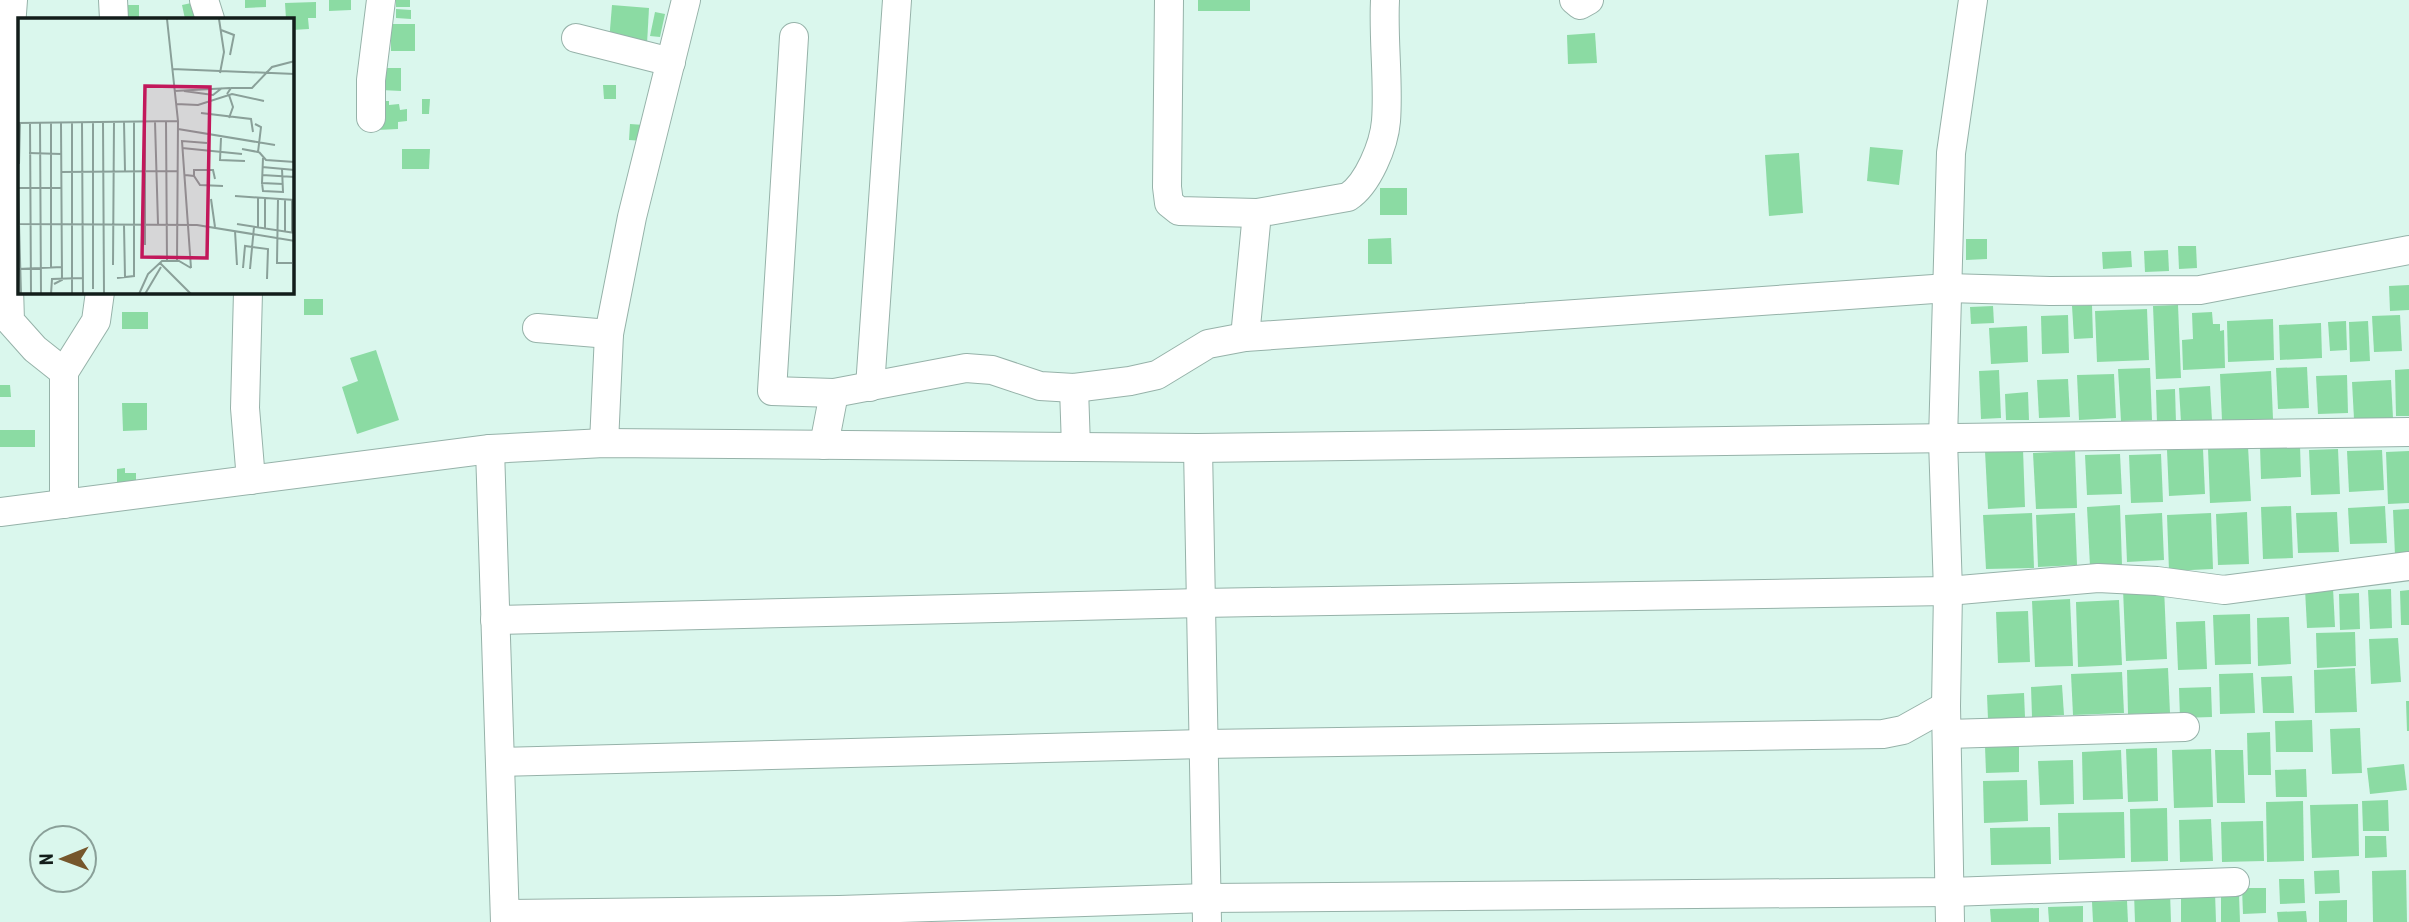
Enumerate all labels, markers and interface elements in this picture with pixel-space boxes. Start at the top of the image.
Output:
inset map [18,18,294,294]
north arrow [28,824,98,894]
text: N [35,853,58,865]

